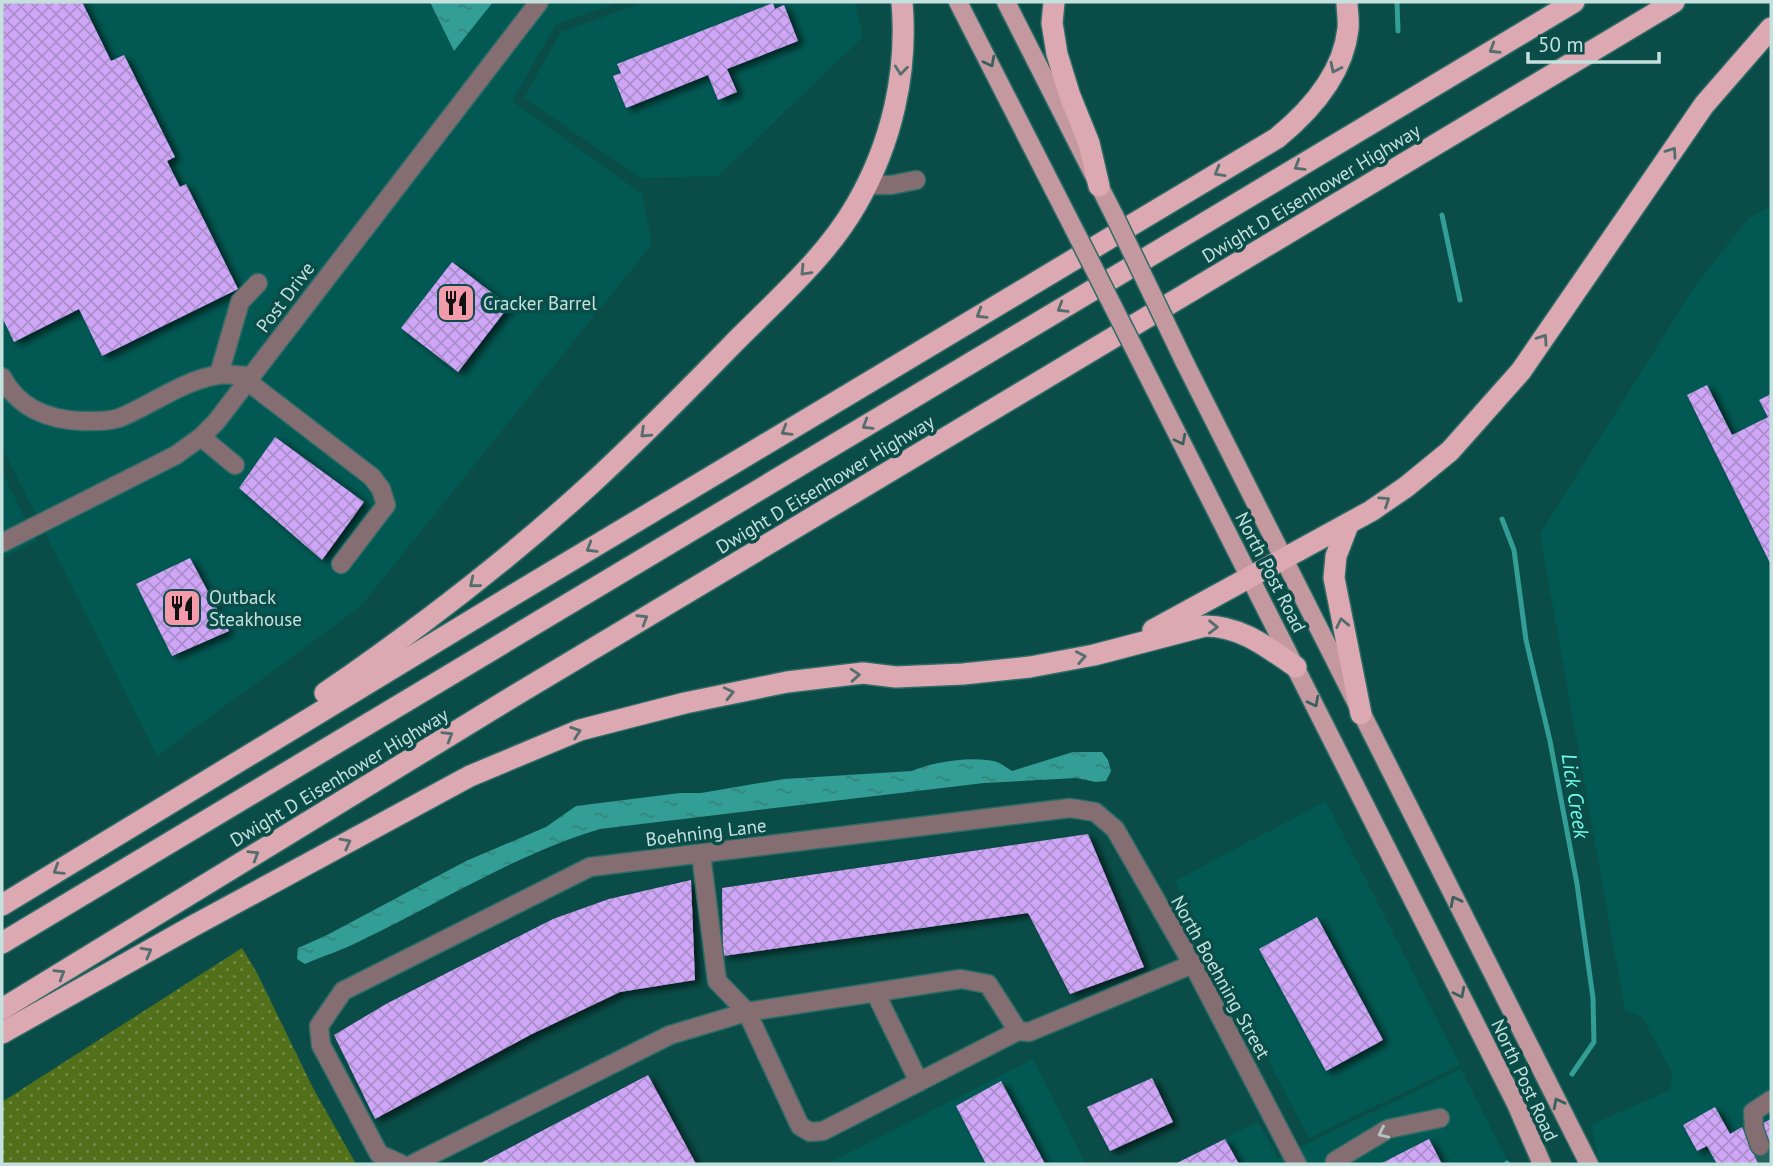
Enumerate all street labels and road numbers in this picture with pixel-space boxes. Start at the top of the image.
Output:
street label: Dwight D Eisenhower Highway [1197,118,1425,268]
street label: Post Drive [251,257,319,337]
street label: Dwight D Eisenhower Highway [711,409,939,559]
street label: North Post Road [1230,508,1312,636]
street label: Dwight D Eisenhower Highway [225,702,453,852]
street label: Boehning Lane [644,813,768,851]
street label: North Boehning Street [1166,891,1276,1063]
street label: North Post Road [1486,1015,1564,1145]

